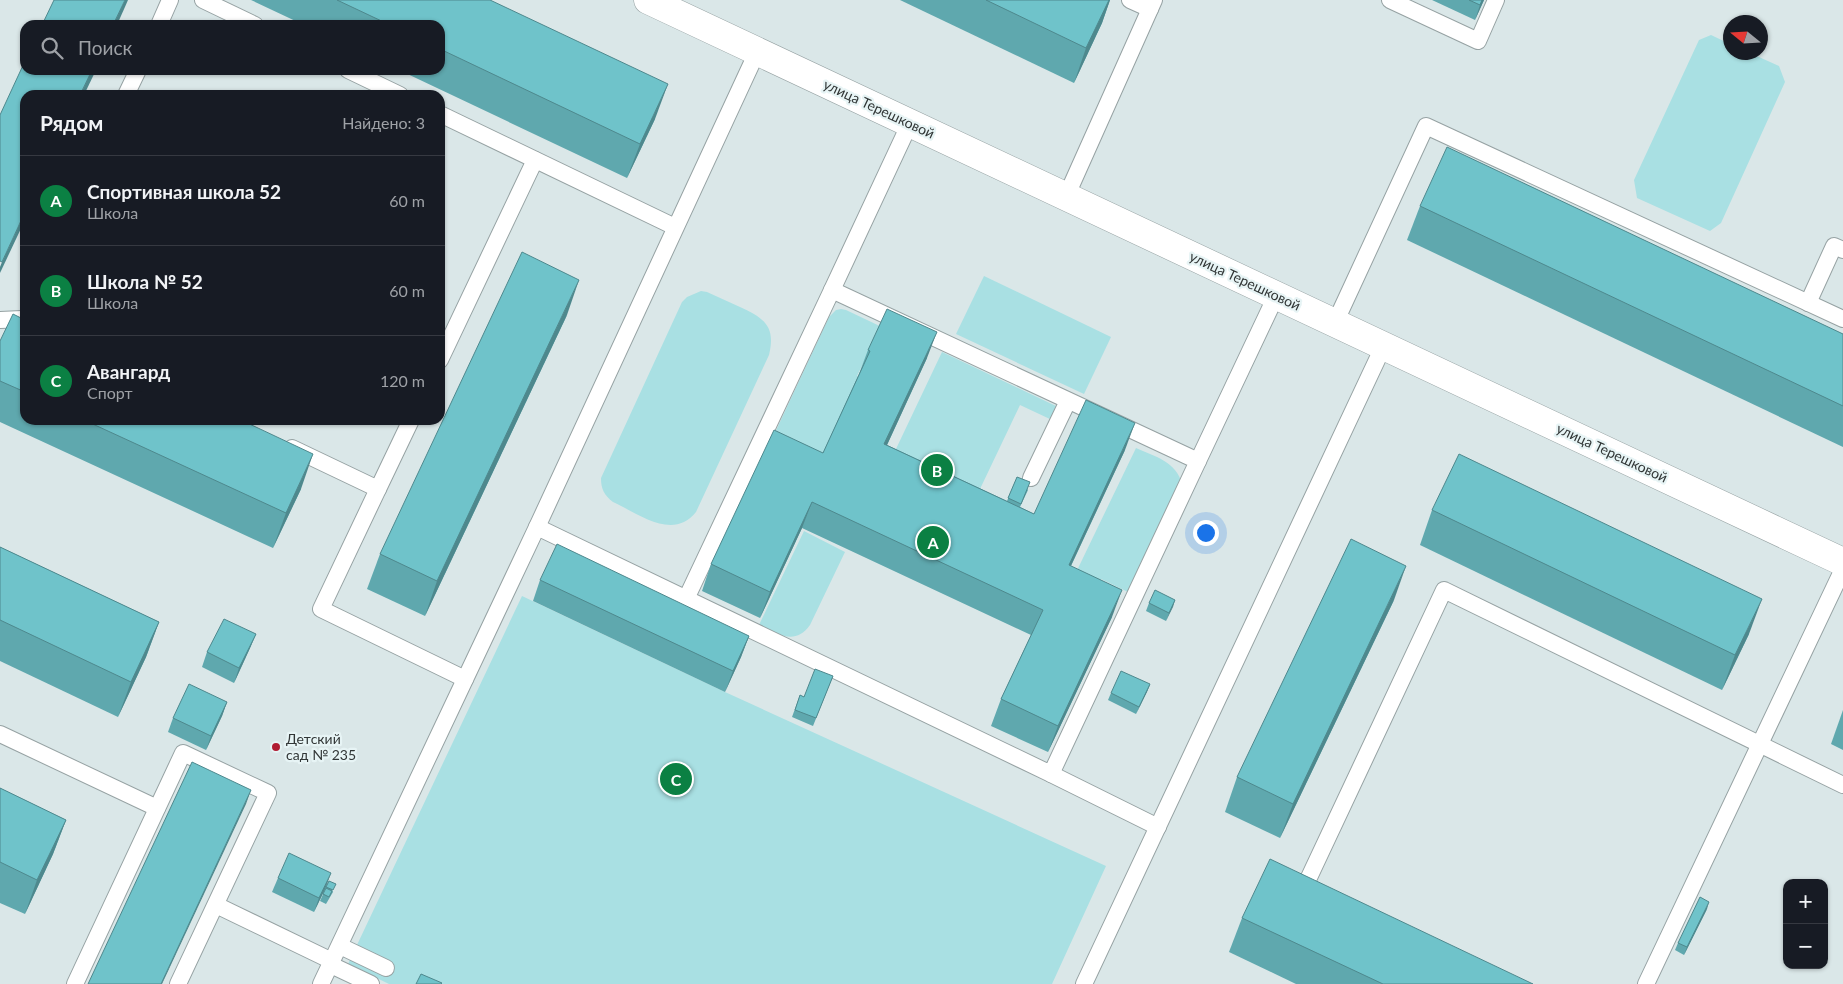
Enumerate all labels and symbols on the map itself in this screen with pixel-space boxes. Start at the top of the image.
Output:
north arrow [1723,15,1768,60]
street label: улица Терешковой [821,75,937,142]
street label: улица Терешковой [1187,247,1303,314]
street label: улица Терешковой [1554,419,1670,486]
pin: B [921,451,953,489]
your location [1193,520,1219,546]
pin: A [917,523,949,561]
place label: Детский сад № 235 [286,730,356,763]
marker: Детский сад № 235 [270,741,282,753]
pin: C [660,760,692,798]

